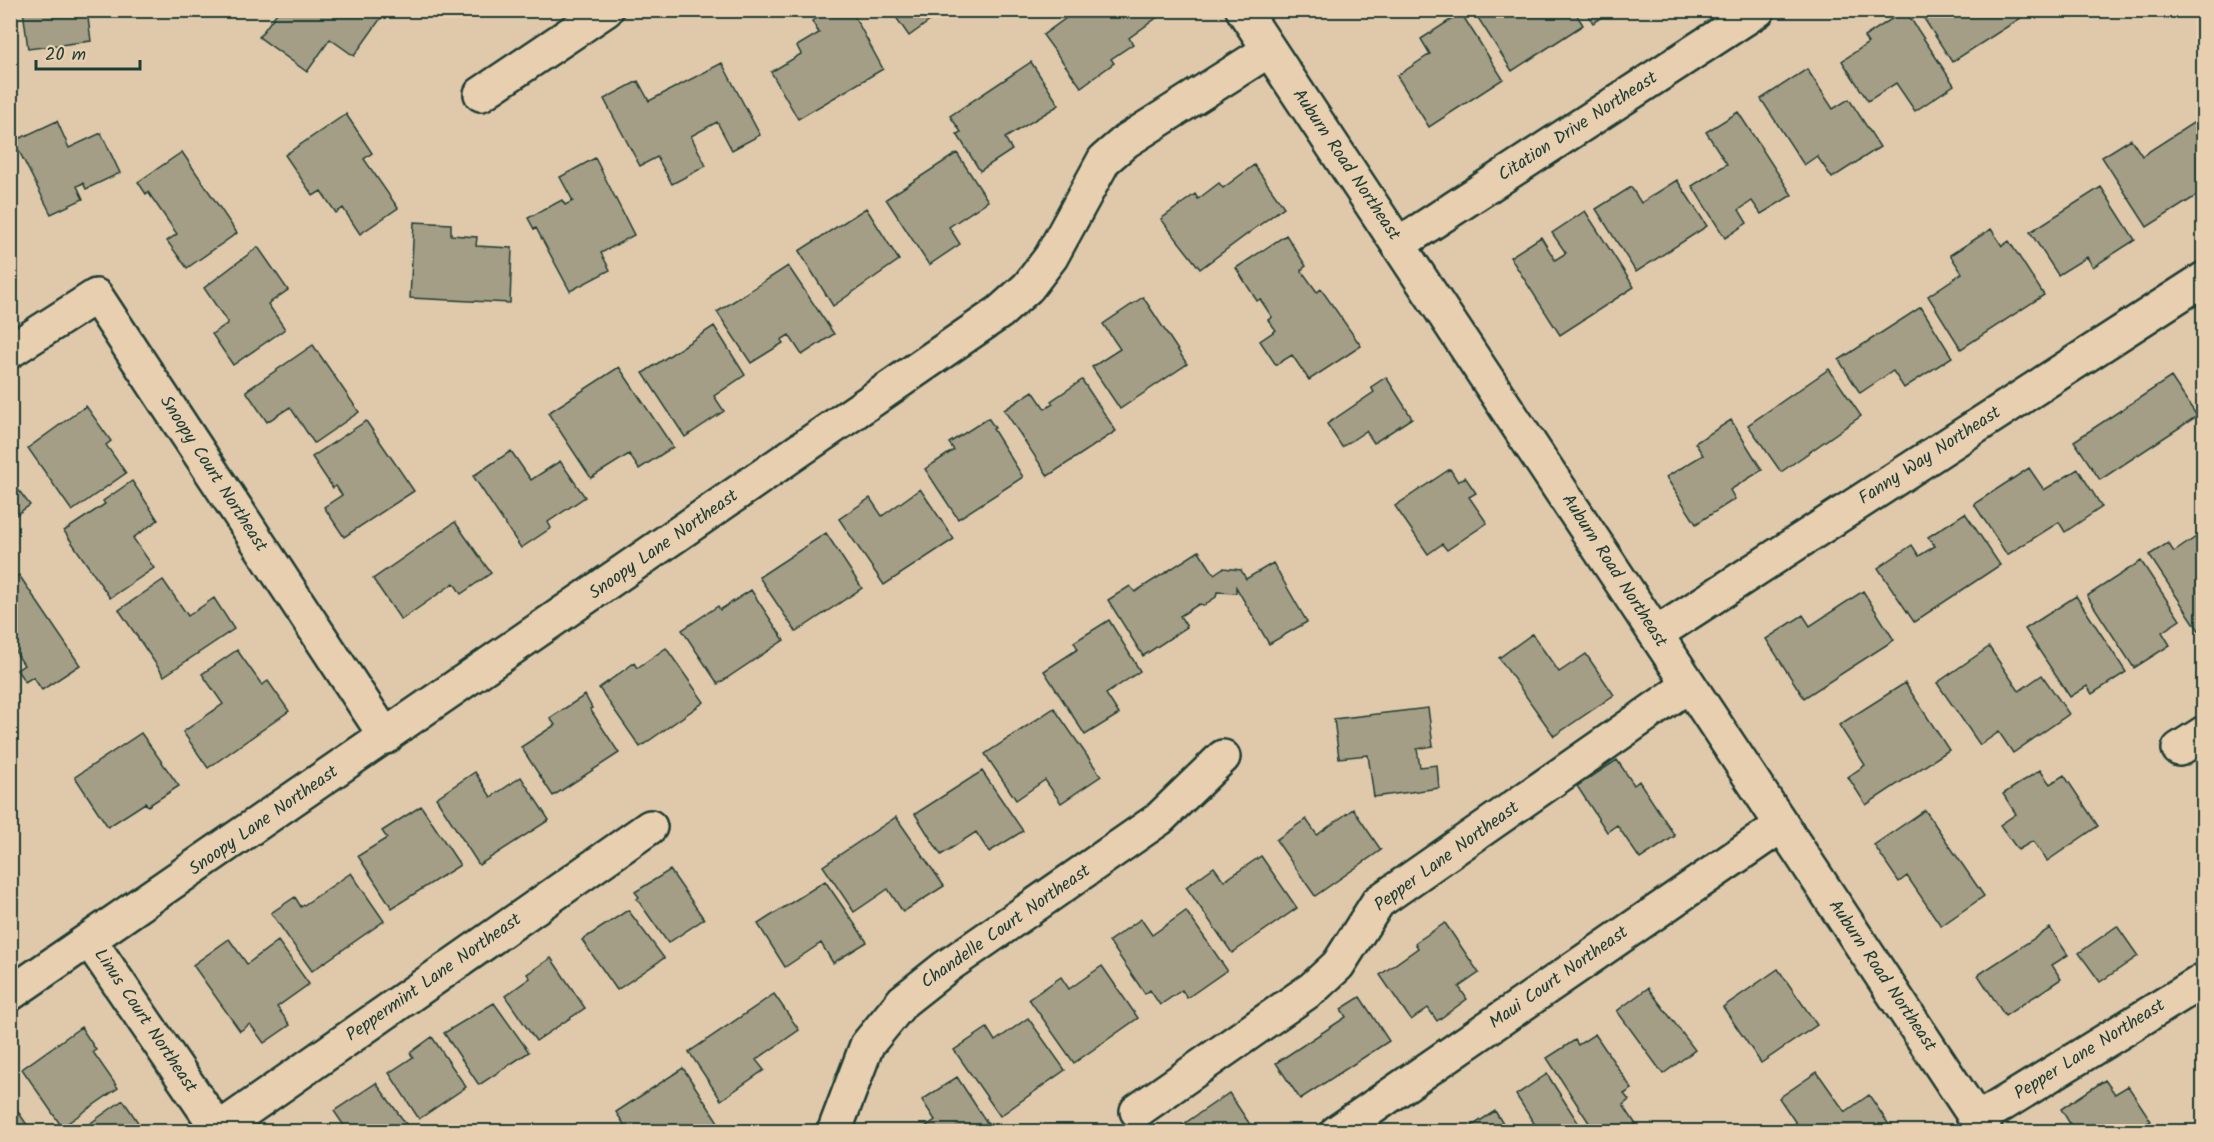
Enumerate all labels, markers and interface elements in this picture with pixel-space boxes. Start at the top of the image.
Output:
scale bar [36,33,140,71]
text: 20 m [45,41,86,70]
street label: Citation Drive Northeast [1492,64,1665,190]
street label: Auburn Road Northeast [1284,83,1408,248]
street label: Snoopy Court Northeast [151,390,275,559]
street label: Fanny Way Northeast [1853,398,2008,513]
street label: Snoopy Lane Northeast [583,482,746,608]
street label: Auburn Road Northeast [1553,489,1675,654]
street label: Snoopy Lane Northeast [183,758,346,884]
street label: Pepper Lane Northeast [1368,794,1527,920]
street label: Chandelle Court Northeast [915,857,1098,997]
street label: Auburn Road Northeast [1820,894,1944,1059]
street label: Peppermint Lane Northeast [340,906,529,1050]
street label: Maui Court Northeast [1483,918,1636,1037]
street label: Linus Court Northeast [86,943,205,1100]
street label: Pepper Lane Northeast [2009,991,2172,1108]

